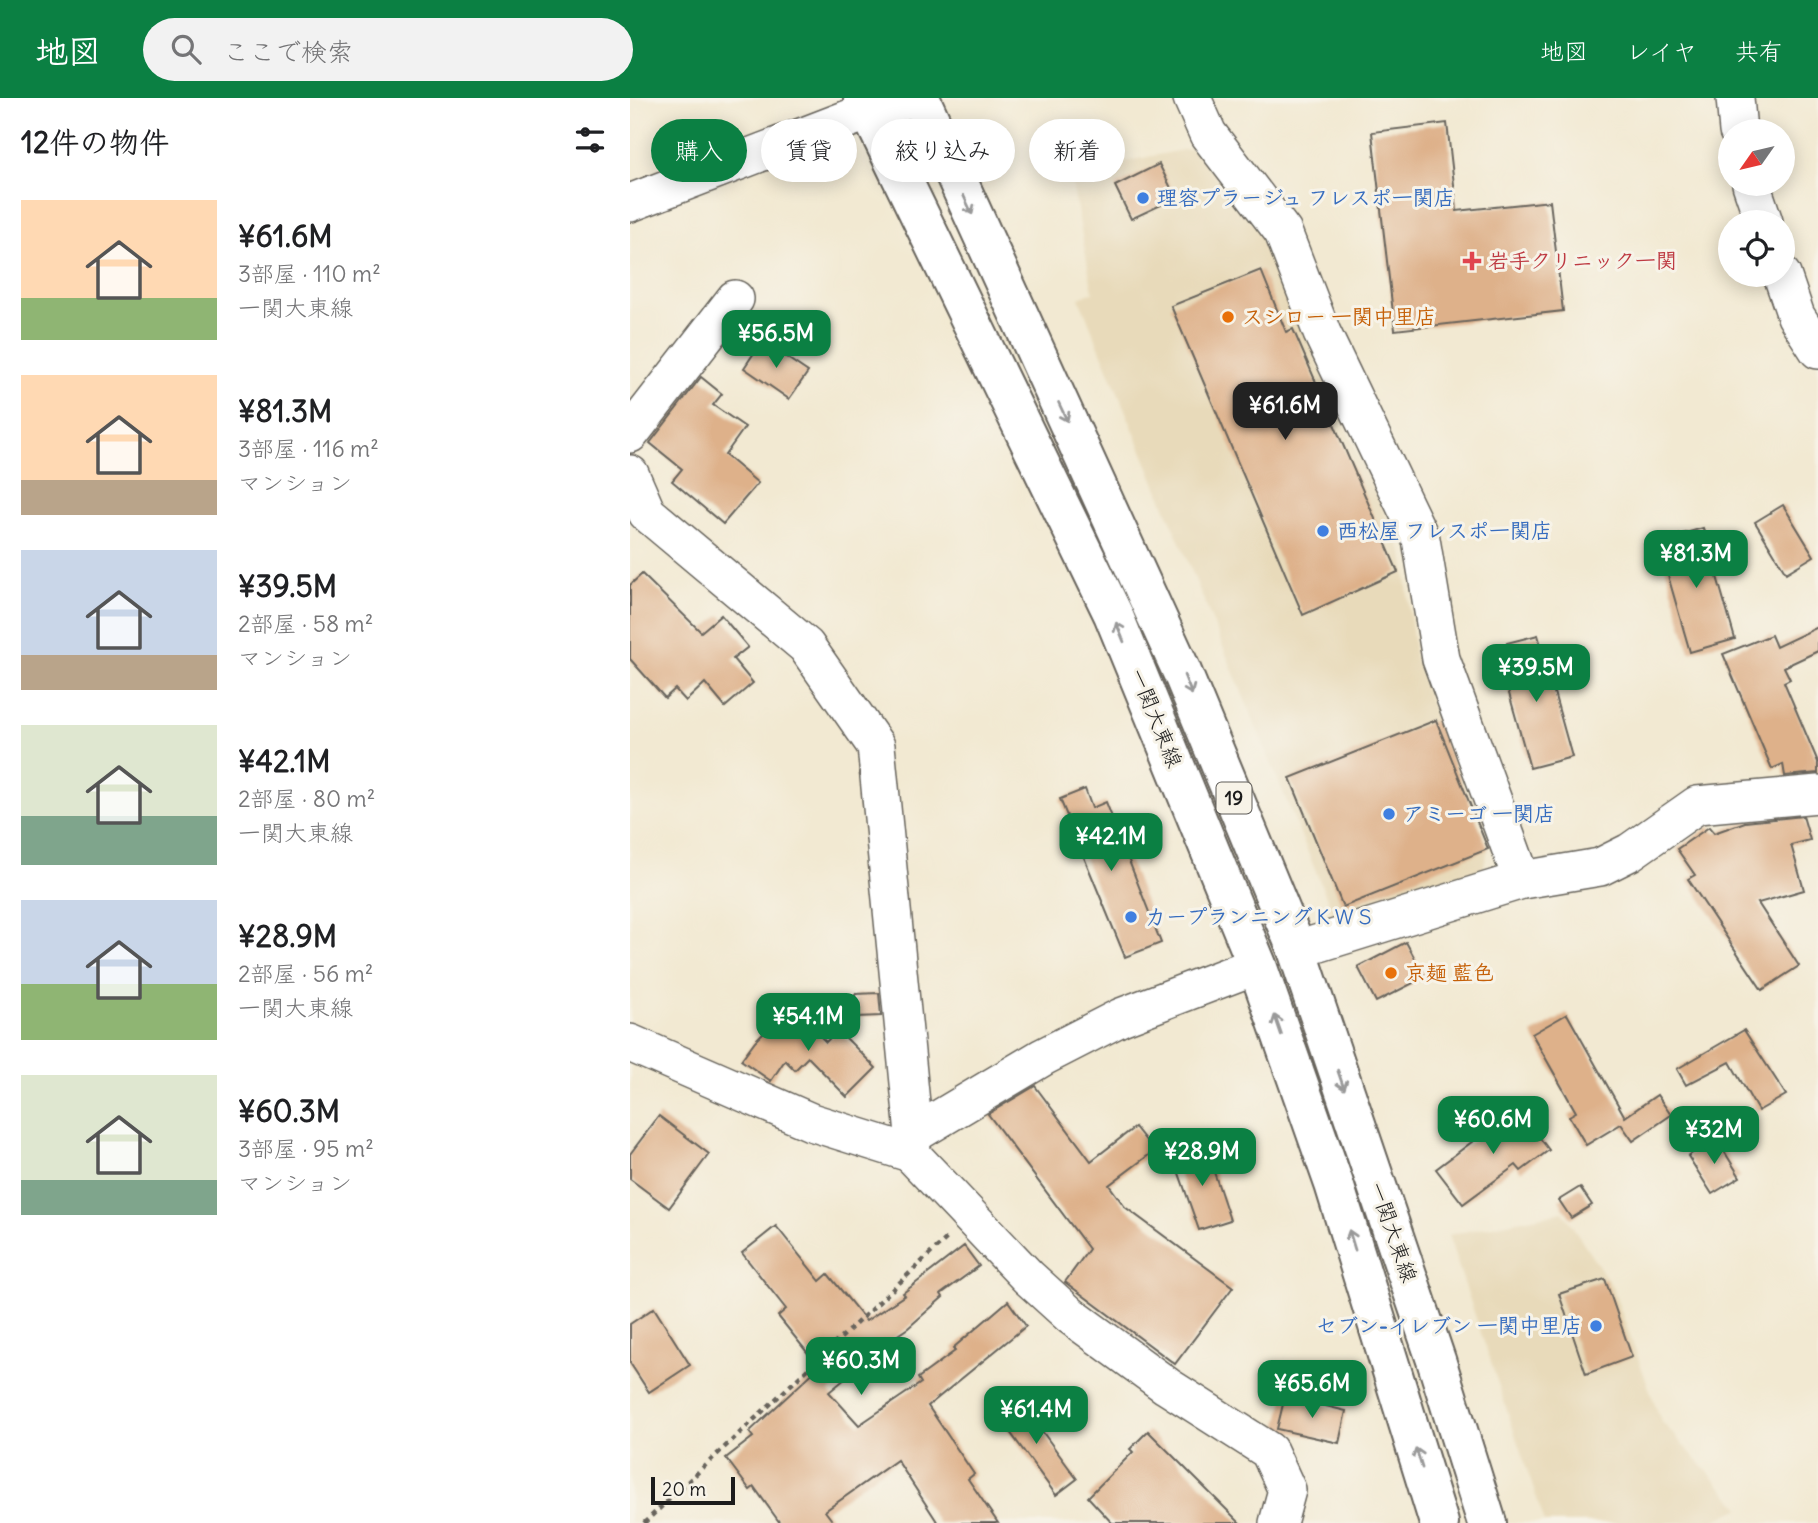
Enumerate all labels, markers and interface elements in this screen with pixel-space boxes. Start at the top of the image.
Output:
search box [143,18,633,81]
text: 地図 [35,30,101,72]
icon: search [167,30,205,68]
text: ここで検索 [223,35,353,68]
text: 地図 [1540,36,1588,66]
text: レイヤ [1626,36,1697,66]
text: 共有 [1735,36,1783,66]
chip: 購入 [651,119,747,182]
chip: 賃貸 [761,119,857,182]
chip: 絞り込み [871,119,1015,182]
chip: 新着 [1029,119,1125,182]
north arrow [1718,119,1796,196]
map controls [1718,119,1795,287]
icon: filters [571,121,609,159]
text: 12件の物件 [21,123,169,161]
place label: 理容プラージュ フレスポ一関店 [1157,184,1455,211]
marker: 理容プラージュ フレスポ一関店 [1135,190,1151,206]
one-way arrow [962,194,975,215]
button: locate [1718,210,1795,287]
text: ¥61.6M [238,217,333,255]
icon: home [77,228,161,312]
place label: 岩手クリニック一関 [1488,247,1677,274]
marker: 岩手クリニック一関 [1462,251,1482,271]
text: 3部屋 · 110 m² [238,259,381,288]
text: 一関大東線 [238,293,353,322]
place label: スシロー 一関中里店 [1242,303,1436,330]
marker: スシロー 一関中里店 [1220,309,1236,325]
pin: ¥56.5M [719,310,833,370]
text: ¥56.5M [738,318,814,347]
pin: ¥61.6M [1228,382,1342,442]
text: ¥61.6M [1249,390,1321,419]
text: ¥81.3M [238,392,332,430]
one-way arrow [1057,400,1070,422]
icon: home [77,403,161,487]
text: 3部屋 · 116 m² [238,434,379,463]
text: マンション [238,468,352,497]
place label: 西松屋 フレスポ一関店 [1337,517,1552,544]
marker: 西松屋 フレスポ一関店 [1315,523,1331,539]
pin: ¥81.3M [1639,531,1753,590]
text: ¥81.3M [1660,538,1732,567]
text: ¥39.5M [238,567,337,605]
icon: home [77,578,161,662]
text: 2部屋 · 58 m² [238,609,373,638]
one-way arrow [1113,622,1126,643]
text: マンション [238,643,352,672]
pin: ¥39.5M [1479,644,1593,704]
text: ¥39.5M [1498,652,1574,681]
street label: 一関大東線 [1124,664,1189,772]
one-way arrow [1182,674,1195,696]
text: ¥42.1M [238,742,331,780]
icon: home [77,753,161,837]
road number: 19 [1216,782,1252,814]
text: 2部屋 · 80 m² [238,784,375,813]
place label: アミーゴ 一関店 [1403,800,1555,827]
marker: アミーゴ 一関店 [1381,806,1397,822]
pin: ¥42.1M [1054,814,1168,873]
text: 一関大東線 [238,818,353,847]
text: ¥42.1M [1075,821,1147,850]
place label: カープランニングＫＷＳ [1145,903,1376,930]
marker: カープランニングＫＷＳ [1123,909,1139,925]
text: ¥28.9M [238,917,337,955]
icon: home [77,928,161,1012]
text: 2部屋 · 56 m² [238,959,373,988]
place label: 京麺 藍色 [1405,959,1494,986]
marker: 京麺 藍色 [1383,965,1399,981]
text: 一関大東線 [238,993,353,1022]
pin: ¥54.1M [751,993,865,1053]
text: ¥54.1M [772,1001,844,1030]
one-way arrow [1271,1014,1284,1036]
one-way arrow [1335,1069,1348,1091]
text: ¥60.3M [238,1092,340,1130]
pin: ¥60.6M [1436,1096,1550,1156]
icon: home [77,1103,161,1187]
text: ¥60.6M [1454,1104,1532,1133]
pin: ¥32M [1673,1107,1755,1166]
text: ¥32M [1685,1114,1743,1143]
pin: ¥28.9M [1145,1128,1259,1188]
text: 3部屋 · 95 m² [238,1134,374,1163]
text: ¥28.9M [1164,1136,1240,1165]
text: マンション [238,1168,352,1197]
street label: 一関大東線 [1364,1178,1423,1286]
one-way arrow [1344,1230,1357,1252]
place label: セブン-イレブン 一関中里店 [1316,1312,1582,1339]
marker: セブン-イレブン 一関中里店 [1588,1318,1604,1334]
pin: ¥60.3M [804,1338,918,1397]
text: ¥60.3M [822,1345,900,1374]
pin: ¥65.6M [1255,1360,1369,1420]
text: ¥65.6M [1274,1368,1350,1397]
pin: ¥61.4M [979,1386,1093,1446]
text: ¥61.4M [1000,1394,1072,1423]
one-way arrow [1411,1447,1424,1469]
scale bar [651,1474,735,1506]
text: 20 m [662,1477,706,1501]

